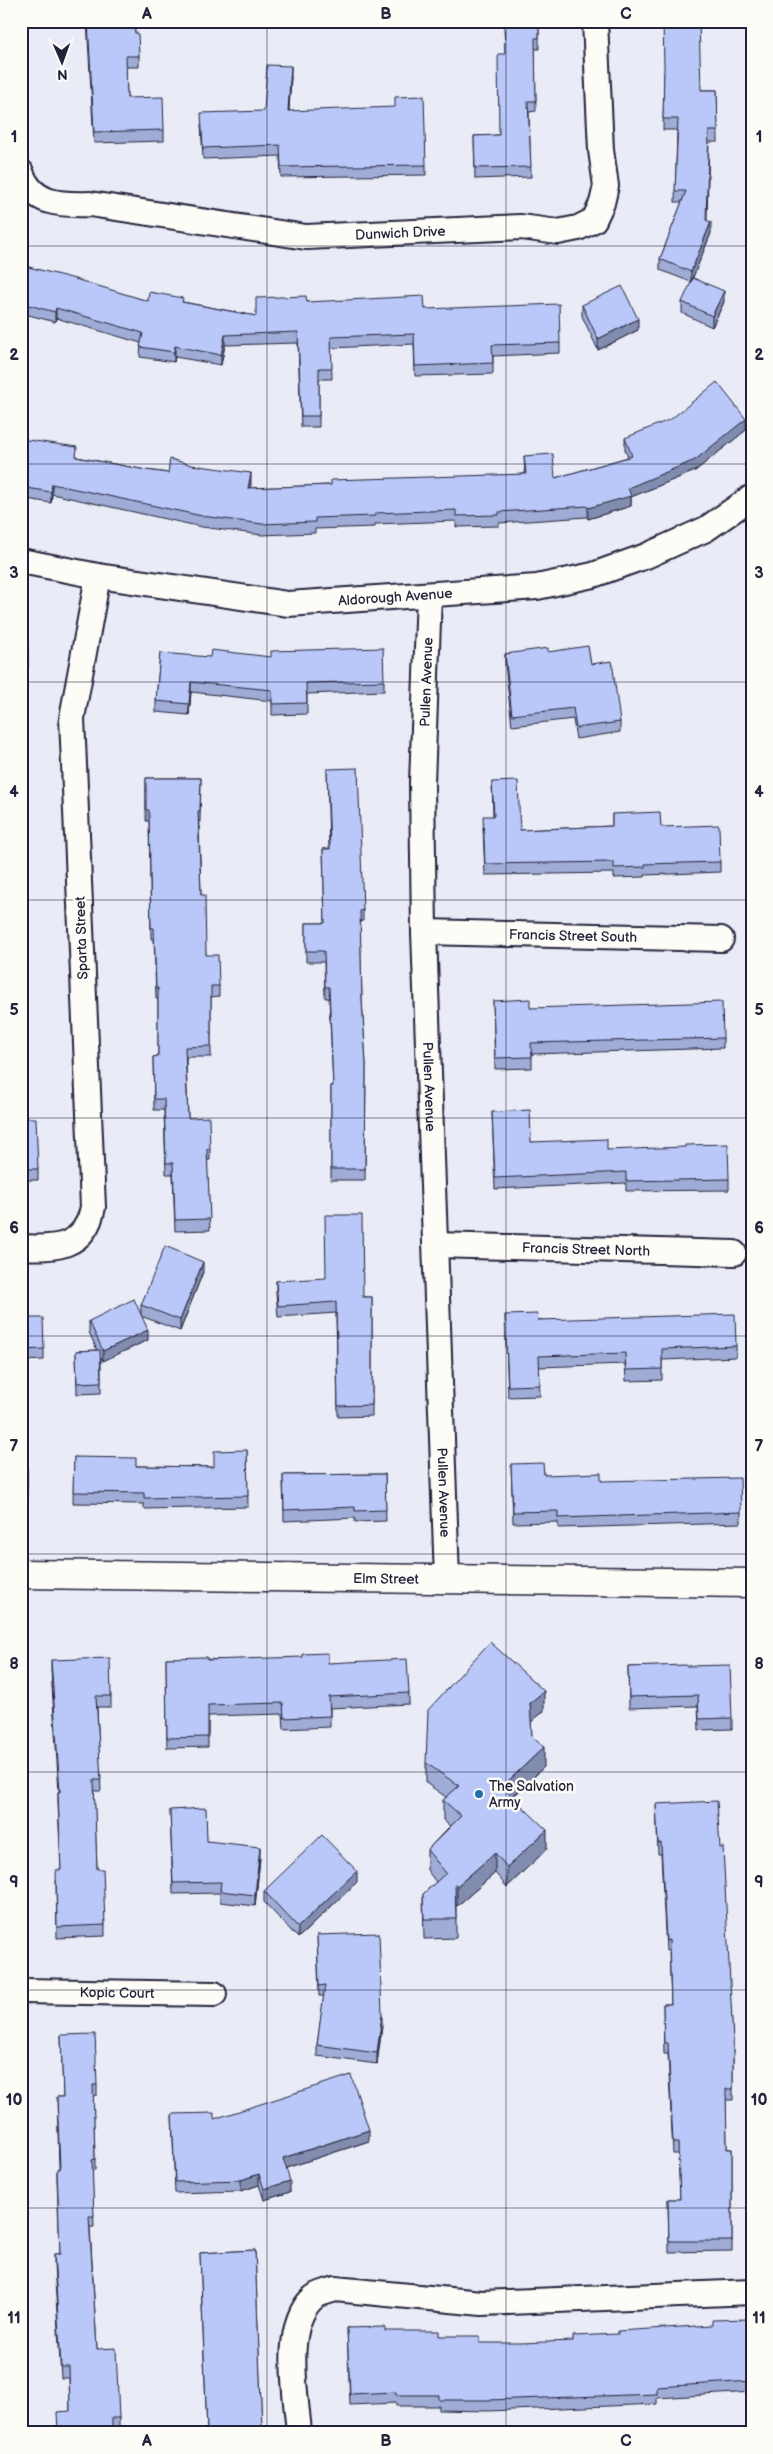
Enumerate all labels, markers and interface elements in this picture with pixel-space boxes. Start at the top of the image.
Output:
text: A [141,5,152,24]
text: B [380,5,392,24]
text: C [620,5,632,24]
north arrow [38,38,88,88]
text: N [57,66,68,83]
text: 1 [11,128,17,147]
text: 1 [756,128,762,147]
street label: Dunwich Drive [355,223,446,244]
text: 2 [9,346,19,365]
text: 2 [754,346,764,365]
text: 3 [9,564,19,583]
text: 3 [754,564,764,583]
street label: Aldorough Avenue [338,585,453,610]
street label: Pullen Avenue [416,637,437,727]
text: 4 [9,783,19,802]
text: 4 [754,783,764,802]
street label: Sparta Street [72,895,91,980]
street label: Francis Street South [509,926,638,946]
text: 5 [9,1001,19,1020]
text: 5 [754,1001,764,1020]
street label: Pullen Avenue [419,1042,439,1132]
text: 6 [9,1219,19,1238]
text: 6 [754,1219,764,1238]
street label: Francis Street North [522,1239,650,1260]
text: 7 [10,1437,19,1456]
text: 7 [755,1437,764,1456]
street label: Pullen Avenue [433,1447,454,1538]
street label: Elm Street [353,1570,420,1588]
text: 8 [9,1655,19,1674]
text: 8 [754,1655,764,1674]
place label: The Salvation Army [489,1778,574,1811]
marker: The Salvation Army [473,1788,485,1800]
text: 9 [9,1873,19,1892]
text: 9 [754,1873,764,1892]
street label: Kopic Court [80,1984,155,2002]
text: 10 [6,2091,22,2110]
text: 10 [751,2091,767,2110]
text: 11 [7,2309,21,2328]
text: 11 [752,2309,766,2328]
text: A [141,2432,152,2451]
text: B [380,2432,392,2451]
text: C [620,2432,632,2451]

